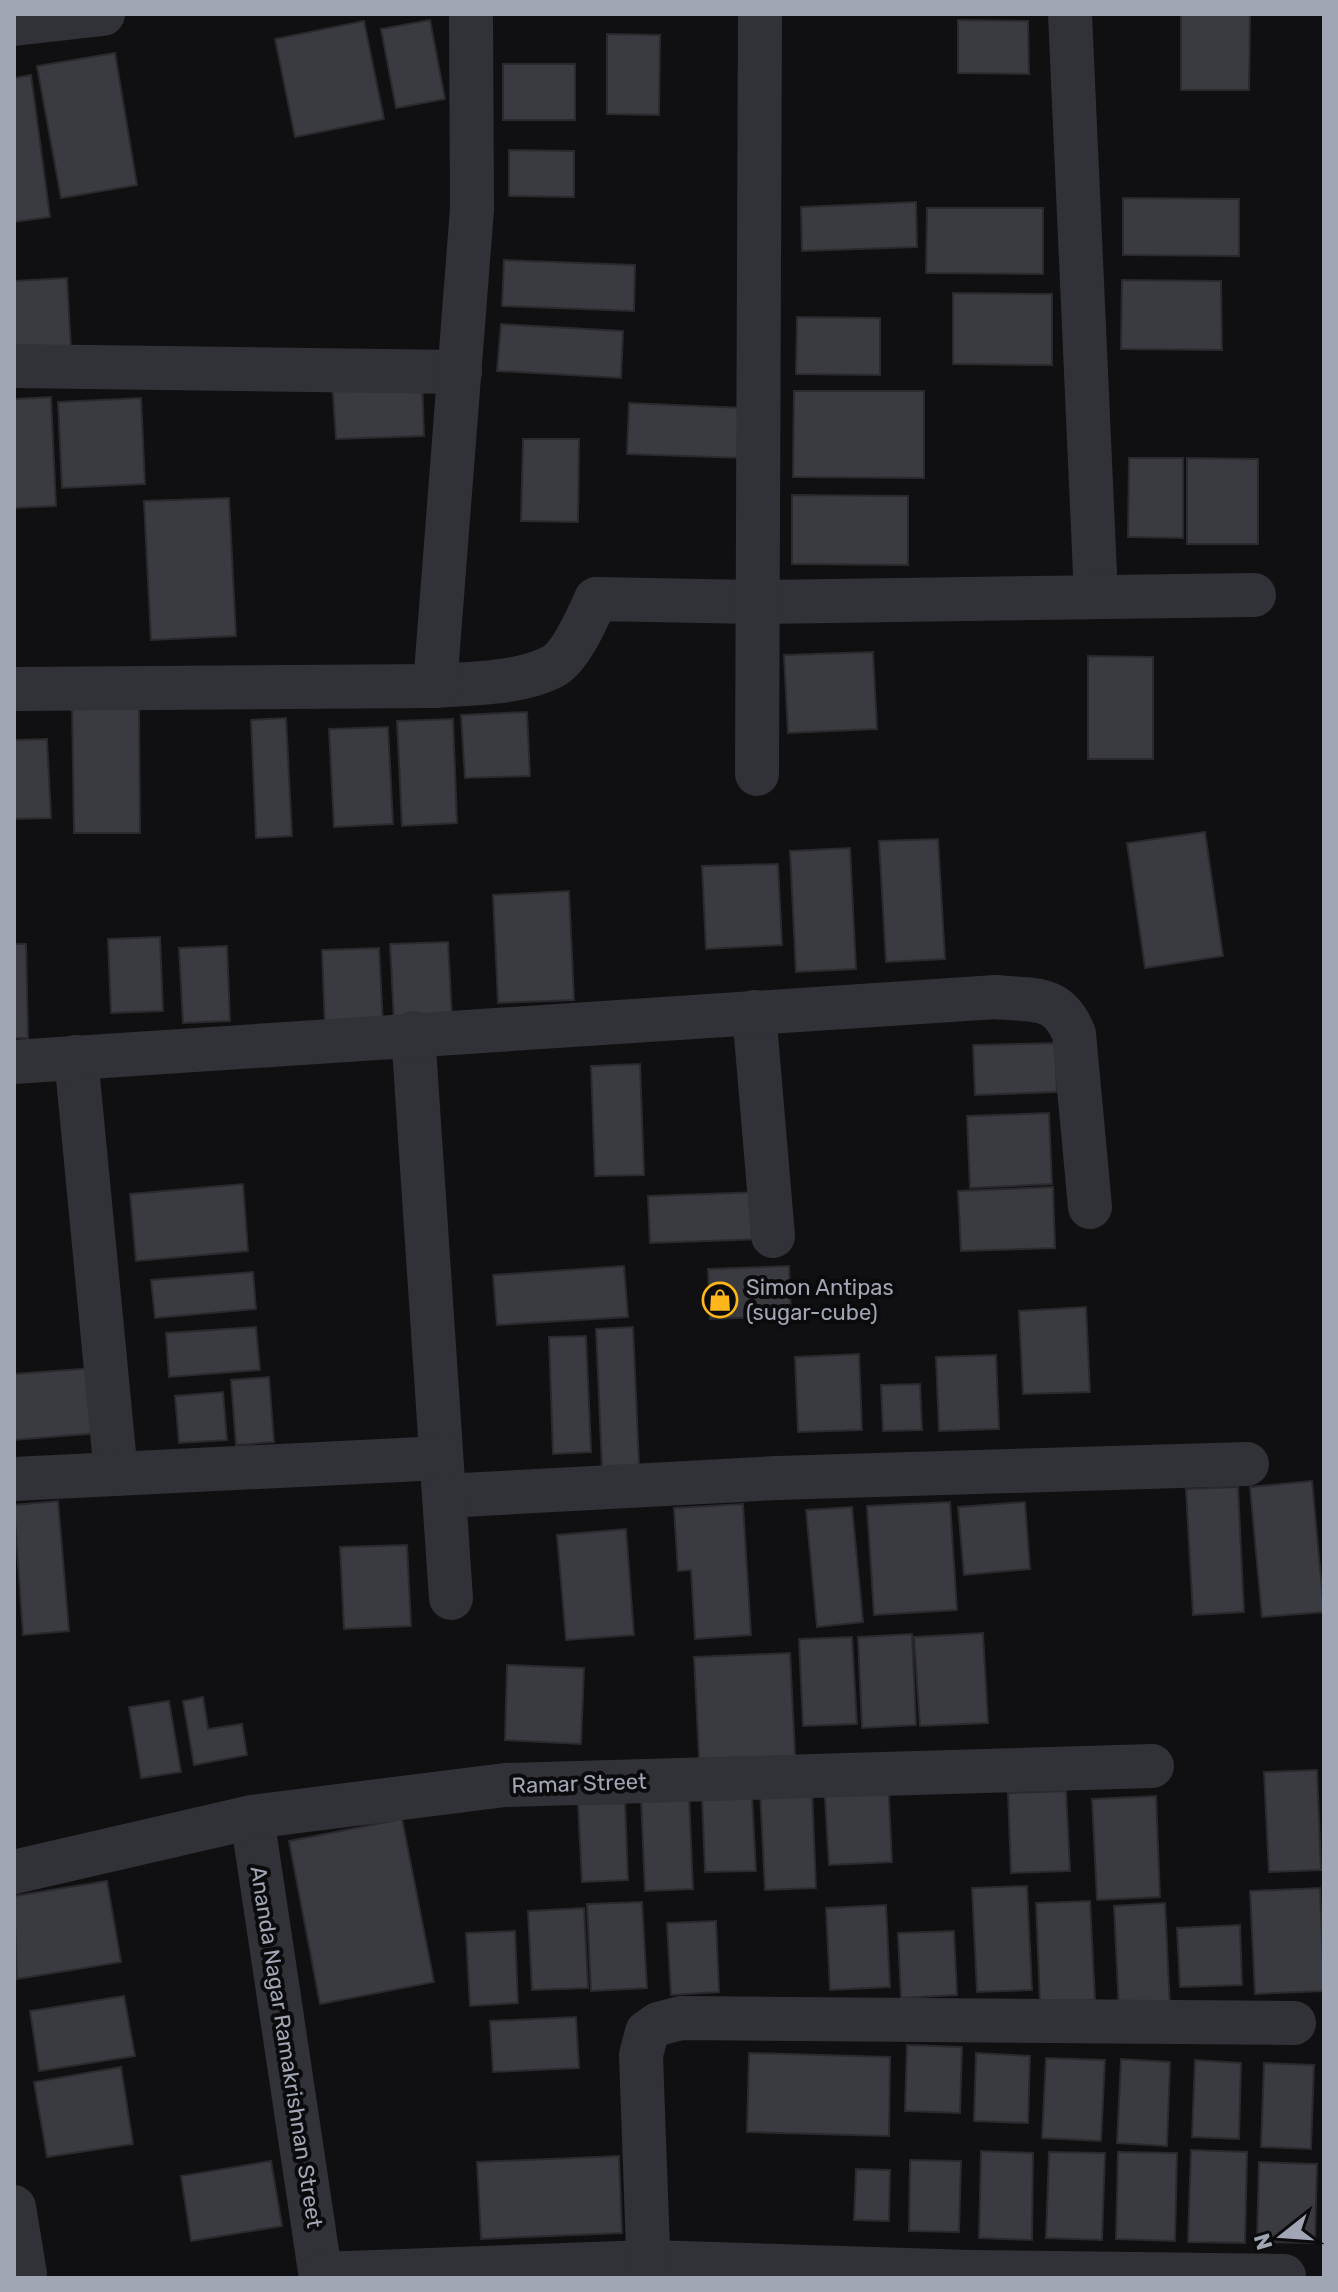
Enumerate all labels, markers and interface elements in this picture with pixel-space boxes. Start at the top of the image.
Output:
place label: Simon Antipas (sugar-cube) [746,1274,894,1326]
shop icon: Simon Antipas (sugar-cube) [701,1281,739,1319]
street label: Ramar Street [511,1768,647,1799]
street label: Ananda Nagar Ramakrishnan Street [245,1864,329,2230]
north arrow [1242,2196,1322,2276]
text: N [1248,2230,1279,2253]

